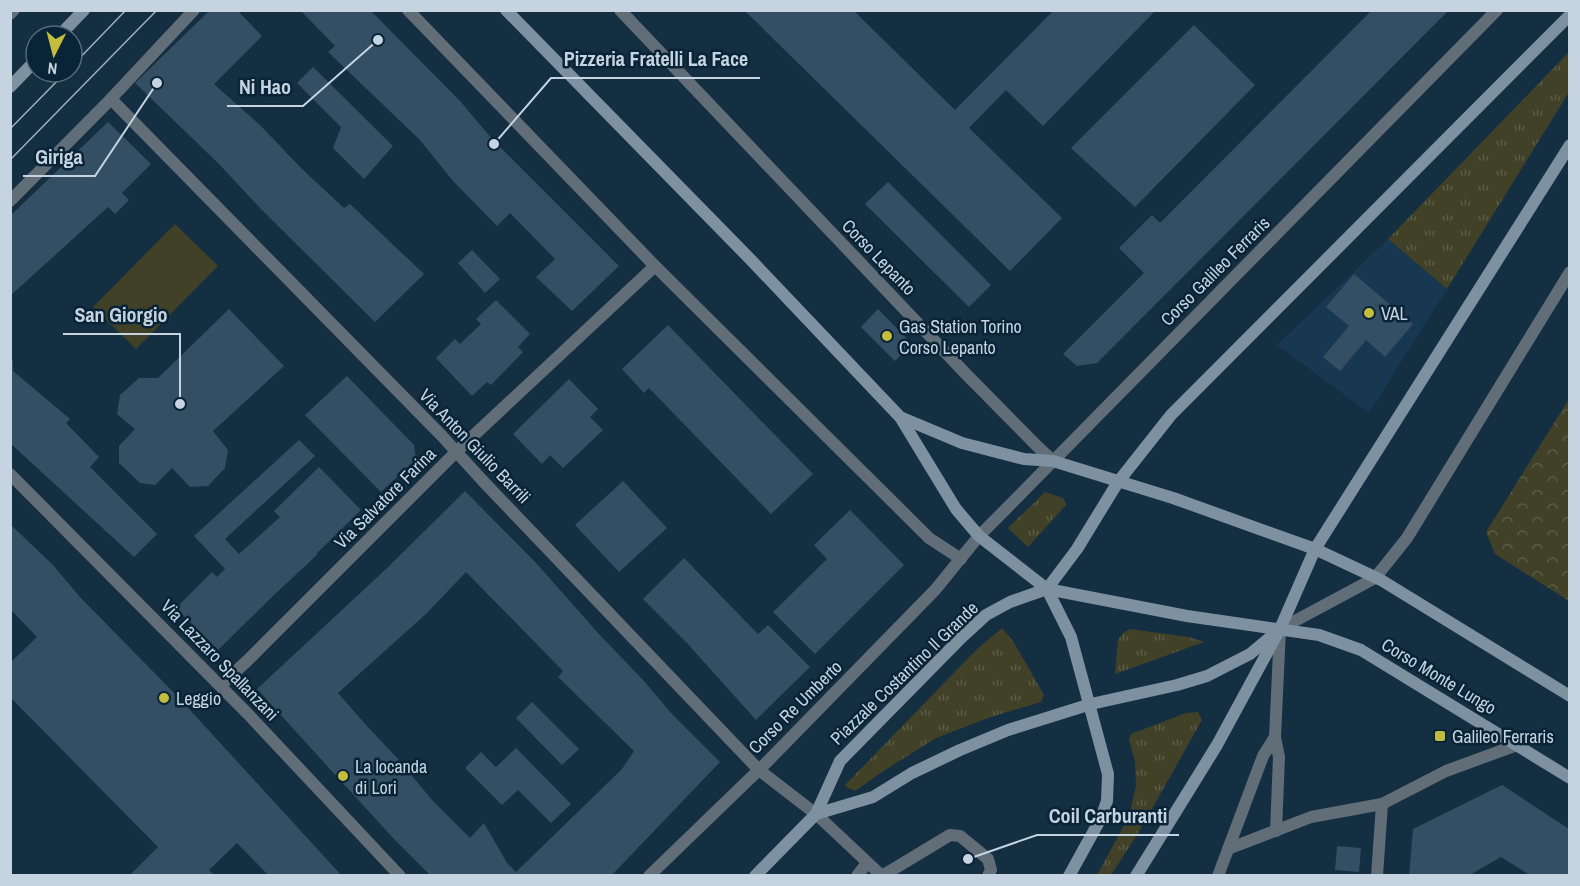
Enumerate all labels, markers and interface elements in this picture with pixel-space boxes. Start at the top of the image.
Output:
north arrow [24,24,84,84]
callout: Pizzeria Fratelli La Face [551,40,760,78]
text: Pizzeria Fratelli La Face [564,45,748,72]
text: N [47,57,58,80]
callout: Ni Hao [227,68,303,106]
text: Ni Hao [239,73,291,100]
callout: Giriga [23,138,95,176]
text: Giriga [35,143,83,170]
street label: Corso Galileo Ferraris [1155,211,1275,331]
street label: Corso Lepanto [836,213,922,301]
callout: San Giorgio [63,296,180,334]
text: San Giorgio [75,301,167,328]
place label: VAL [1381,301,1408,326]
marker: VAL [1362,306,1376,320]
place label: Gas Station Torino Corso Lepanto [899,314,1022,360]
marker: Gas Station Torino Corso Lepanto [880,329,894,343]
street label: Via Anton Giulio Barrili [414,383,536,509]
street label: Via Salvatore Farina [329,442,441,554]
street label: Via Lazzaro Spallanzani [156,594,284,726]
street label: Piazzale Costantino Il Grande [824,596,984,750]
street label: Corso Monte Lungo [1377,632,1501,720]
street label: Corso Re Umberto [743,655,847,759]
place label: Leggio [176,686,221,711]
marker: Leggio [157,691,171,705]
place label: Galileo Ferraris [1452,724,1554,749]
marker: Galileo Ferraris [1433,729,1447,743]
place label: La locanda di Lori [355,754,427,800]
marker: La locanda di Lori [336,769,350,783]
callout: Coil Carburanti [1037,797,1179,835]
text: Coil Carburanti [1049,802,1167,829]

